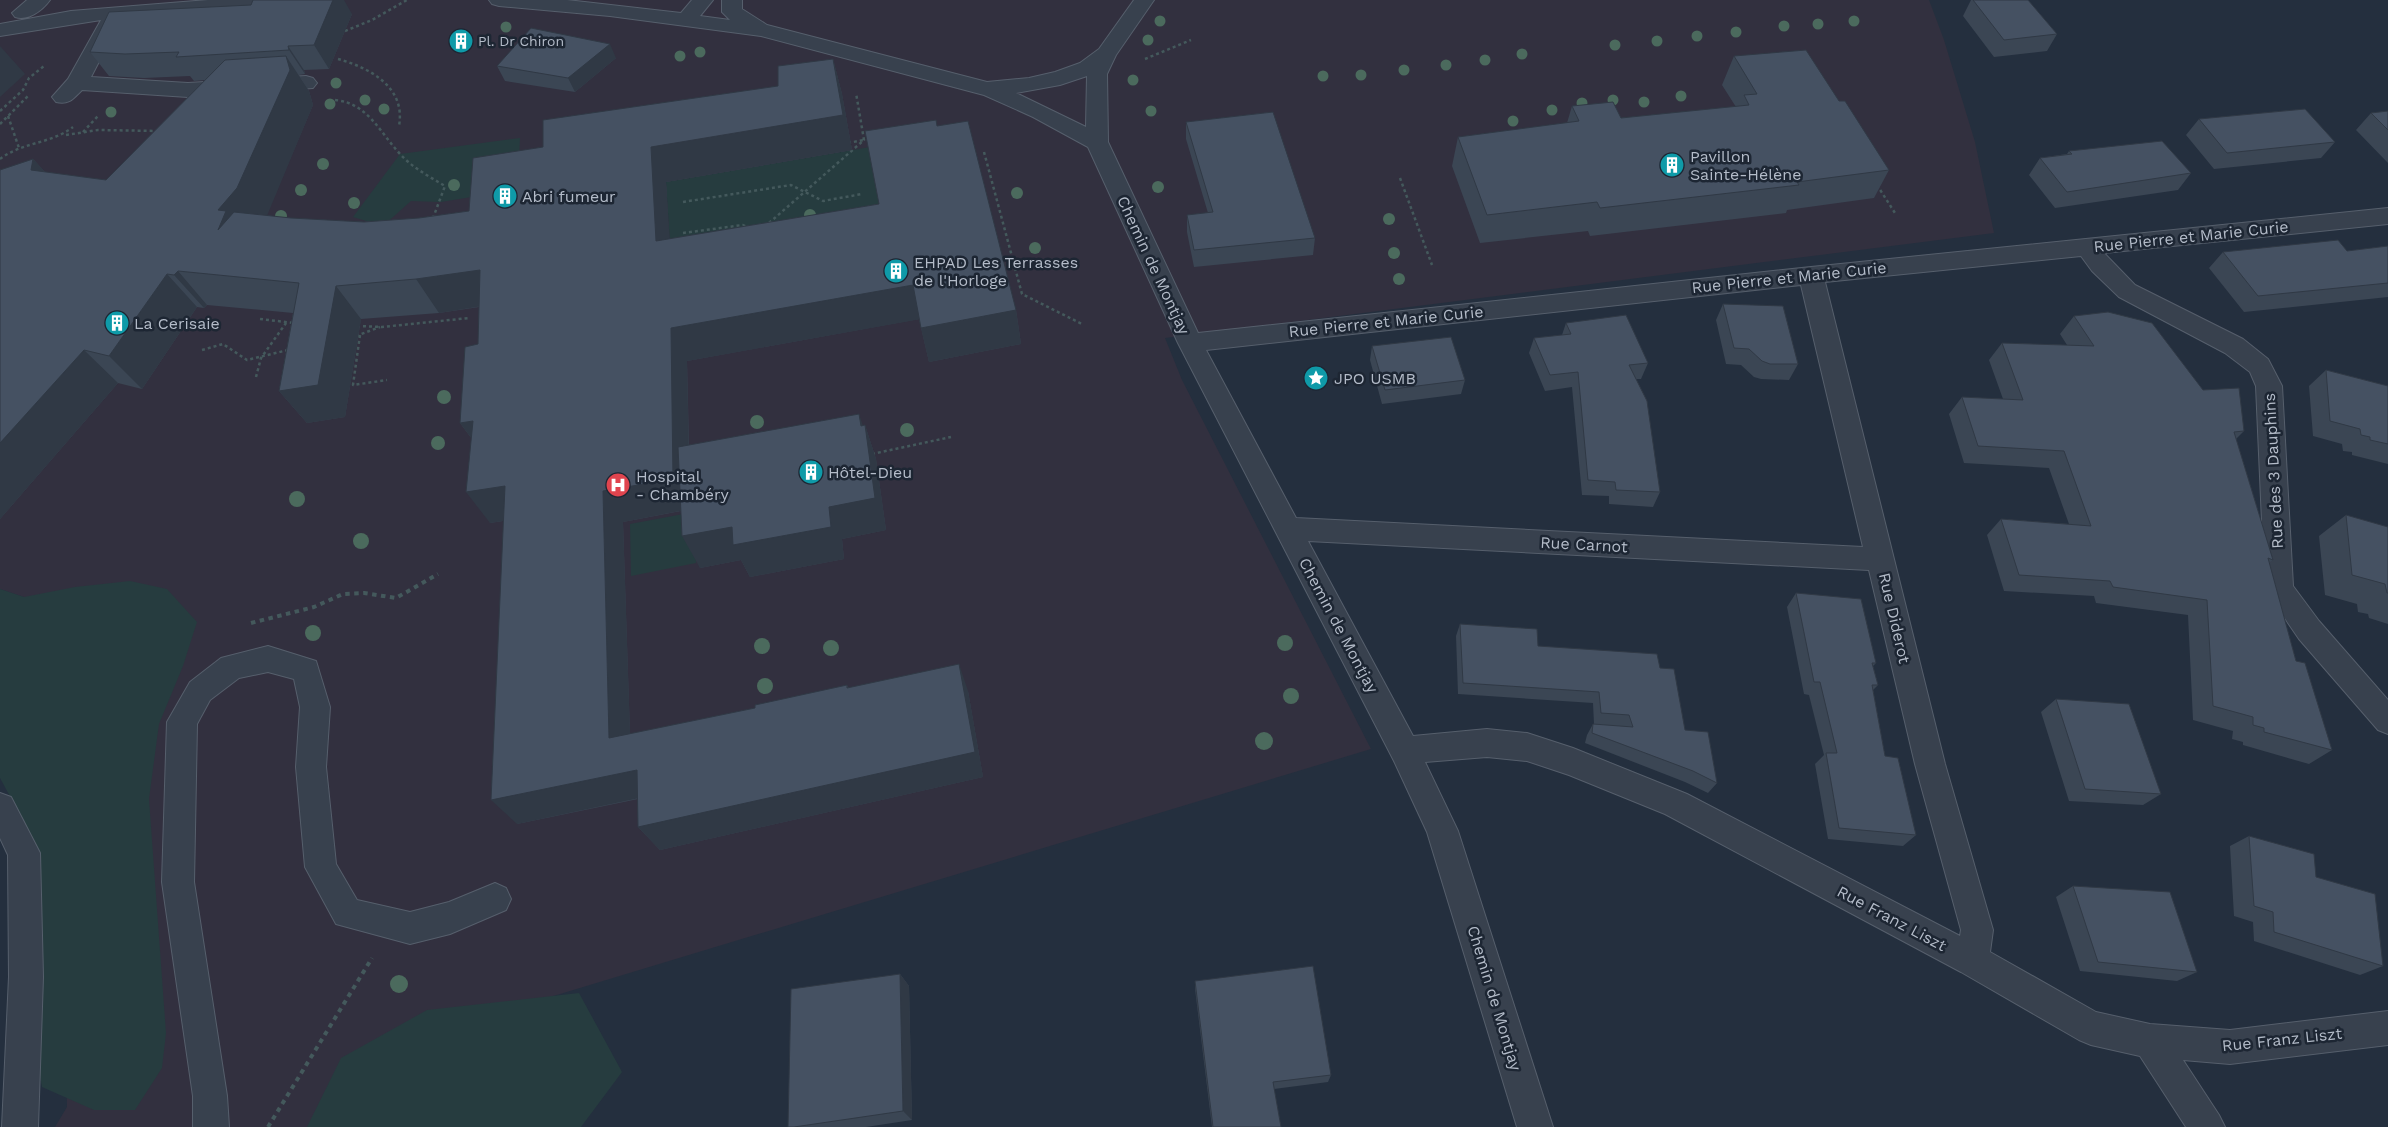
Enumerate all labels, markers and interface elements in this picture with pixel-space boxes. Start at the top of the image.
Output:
building icon: Pl. Dr Chiron [448,28,474,54]
place label: Pl. Dr Chiron [478,33,564,49]
place label: Pavillon Sainte-Hélène [1690,147,1801,184]
building icon: Pavillon Sainte-Hélène [1659,152,1685,178]
building icon: Abri fumeur [492,183,518,209]
place label: Abri fumeur [522,187,616,206]
street label: Chemin de Montjay [1113,193,1194,338]
street label: Rue Pierre et Marie Curie [2093,217,2289,256]
place label: EHPAD Les Terrasses de l'Horloge [914,253,1078,290]
building icon: EHPAD Les Terrasses de l'Horloge [883,258,909,284]
street label: Rue Pierre et Marie Curie [1691,258,1887,297]
street label: Rue Pierre et Marie Curie [1288,302,1484,341]
building icon: La Cerisaie [104,310,130,336]
place label: La Cerisaie [134,314,220,333]
place icon: JPO USMB [1303,365,1329,391]
place label: JPO USMB [1334,369,1416,388]
street label: Rue des 3 Dauphins [2260,393,2287,549]
building icon: Hôtel-Dieu [798,459,824,485]
place label: Hôtel-Dieu [828,463,912,482]
place label: Hospital - Chambéry [636,467,730,504]
hospital icon: Hospital - Chambéry [605,472,631,498]
street label: Rue Carnot [1540,533,1629,556]
street label: Chemin de Montjay [1295,554,1383,697]
street label: Rue Diderot [1875,571,1914,666]
street label: Rue Franz Liszt [1834,882,1950,955]
street label: Chemin de Montjay [1463,923,1526,1074]
street label: Rue Franz Liszt [2221,1024,2343,1055]

